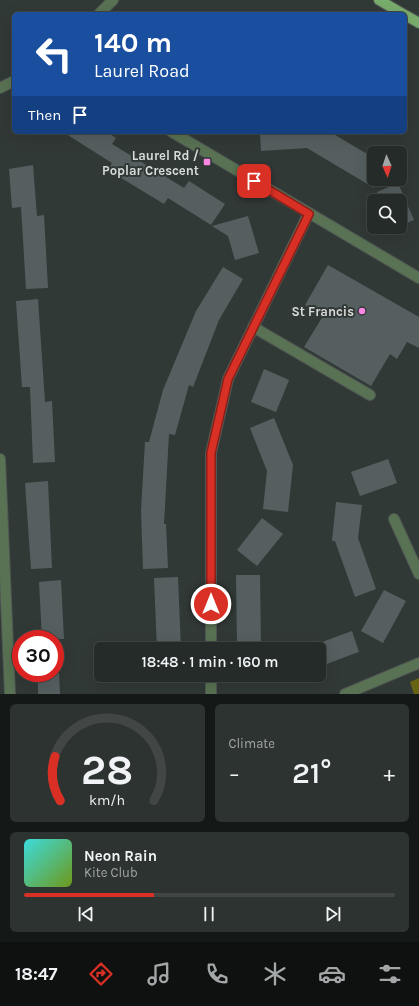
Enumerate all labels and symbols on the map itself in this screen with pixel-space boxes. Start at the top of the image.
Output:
north arrow [367,146,407,186]
place label: Laurel Rd / Poplar Crescent [102,148,199,178]
marker: Laurel Rd / Poplar Crescent [202,157,212,167]
pin [237,164,271,198]
place label: St Francis [291,304,354,319]
marker: St Francis [357,306,367,316]
position arrow [190,583,232,625]
speed limit sign: 30 [12,630,64,682]

